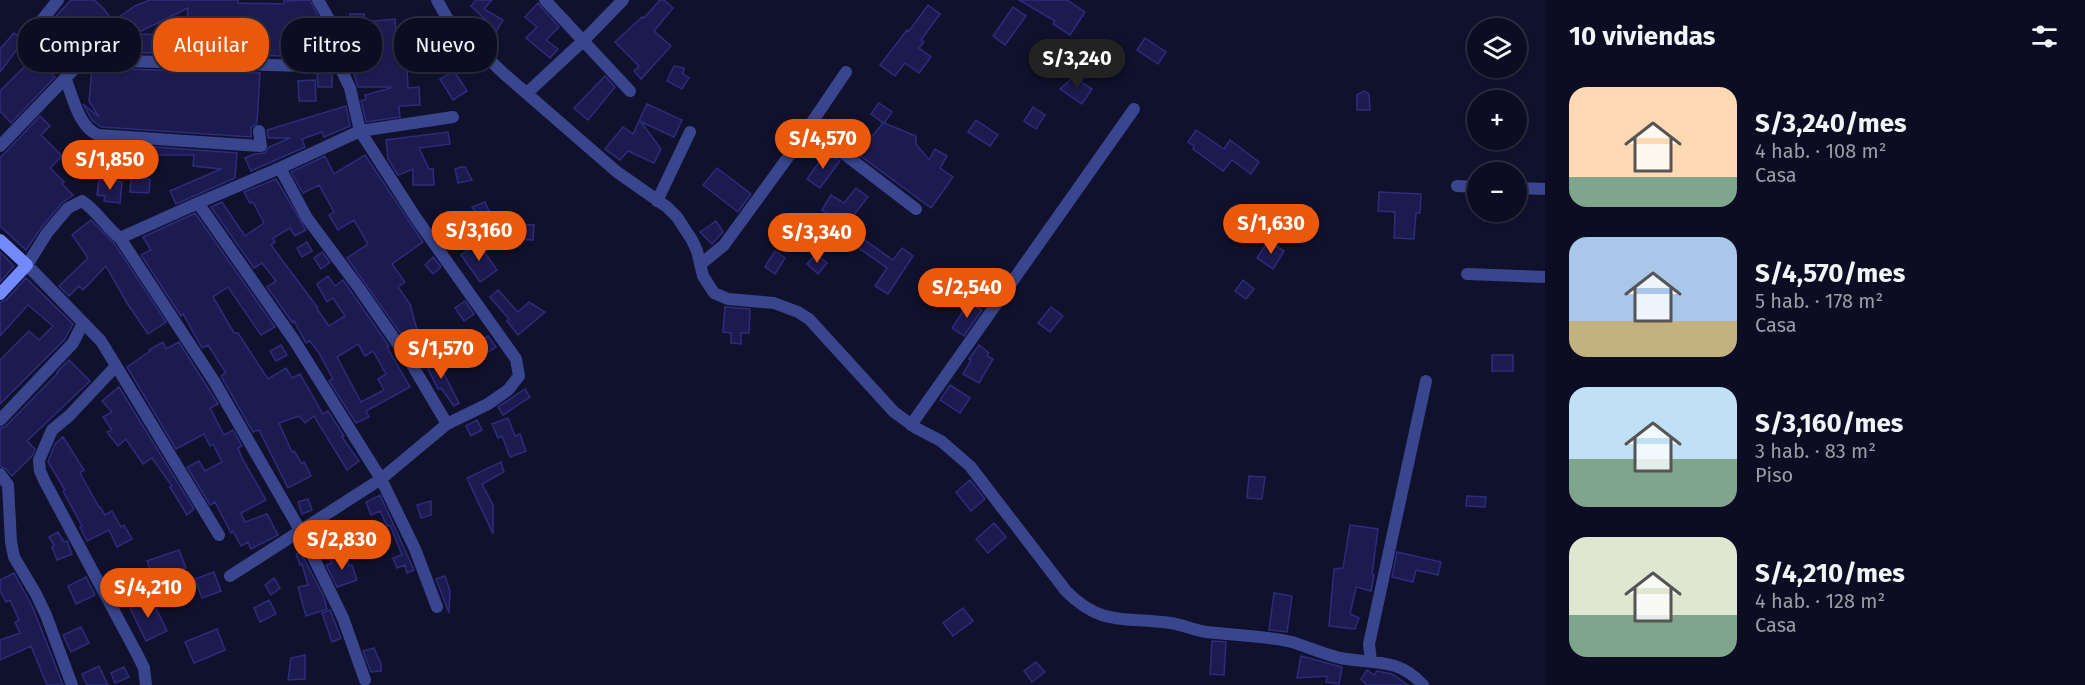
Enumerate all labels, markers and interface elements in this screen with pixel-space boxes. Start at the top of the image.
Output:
chip: Comprar [18,18,141,72]
chip: Alquilar [153,18,269,72]
chip: Filtros [281,18,382,72]
chip: Nuevo [394,18,497,72]
map controls [1467,18,1527,222]
button: layers [1467,18,1527,78]
icon: filters [2028,20,2061,53]
text: 10 viviendas [1569,21,1715,52]
pin: S/3,240 [1022,39,1132,90]
text: S/3,240 [1042,46,1112,70]
button: + [1467,90,1527,150]
text: S/3,240/mes [1755,108,1907,139]
icon: home [1617,111,1689,183]
pin: S/4,570 [768,119,878,170]
text: S/4,570 [789,126,857,150]
text: 4 hab. · 108 m² [1755,139,1887,163]
pin: S/1,850 [55,140,165,191]
text: S/1,850 [76,147,144,171]
button: − [1467,162,1527,222]
text: Casa [1755,163,1797,187]
pin: S/1,630 [1216,204,1326,255]
pin: S/3,160 [424,211,534,262]
text: S/1,630 [1237,211,1305,235]
pin: S/3,340 [762,213,872,264]
text: S/3,160 [446,218,512,242]
text: S/3,340 [782,220,852,244]
text: S/4,570/mes [1755,258,1905,289]
icon: home [1617,261,1689,333]
pin: S/2,540 [912,268,1022,319]
text: S/2,540 [932,275,1002,299]
text: 5 hab. · 178 m² [1755,289,1883,313]
text: Casa [1755,313,1797,337]
pin: S/1,570 [386,329,496,380]
text: S/1,570 [408,336,474,360]
text: S/3,160/mes [1755,408,1903,439]
icon: home [1617,411,1689,483]
text: 3 hab. · 83 m² [1755,439,1876,463]
text: Piso [1755,463,1793,487]
pin: S/2,830 [287,520,397,571]
text: S/2,830 [307,527,377,551]
text: S/4,210/mes [1755,558,1905,589]
icon: home [1617,561,1689,633]
pin: S/4,210 [93,568,203,619]
text: S/4,210 [114,575,182,599]
text: 4 hab. · 128 m² [1755,589,1885,613]
text: Casa [1755,613,1797,637]

